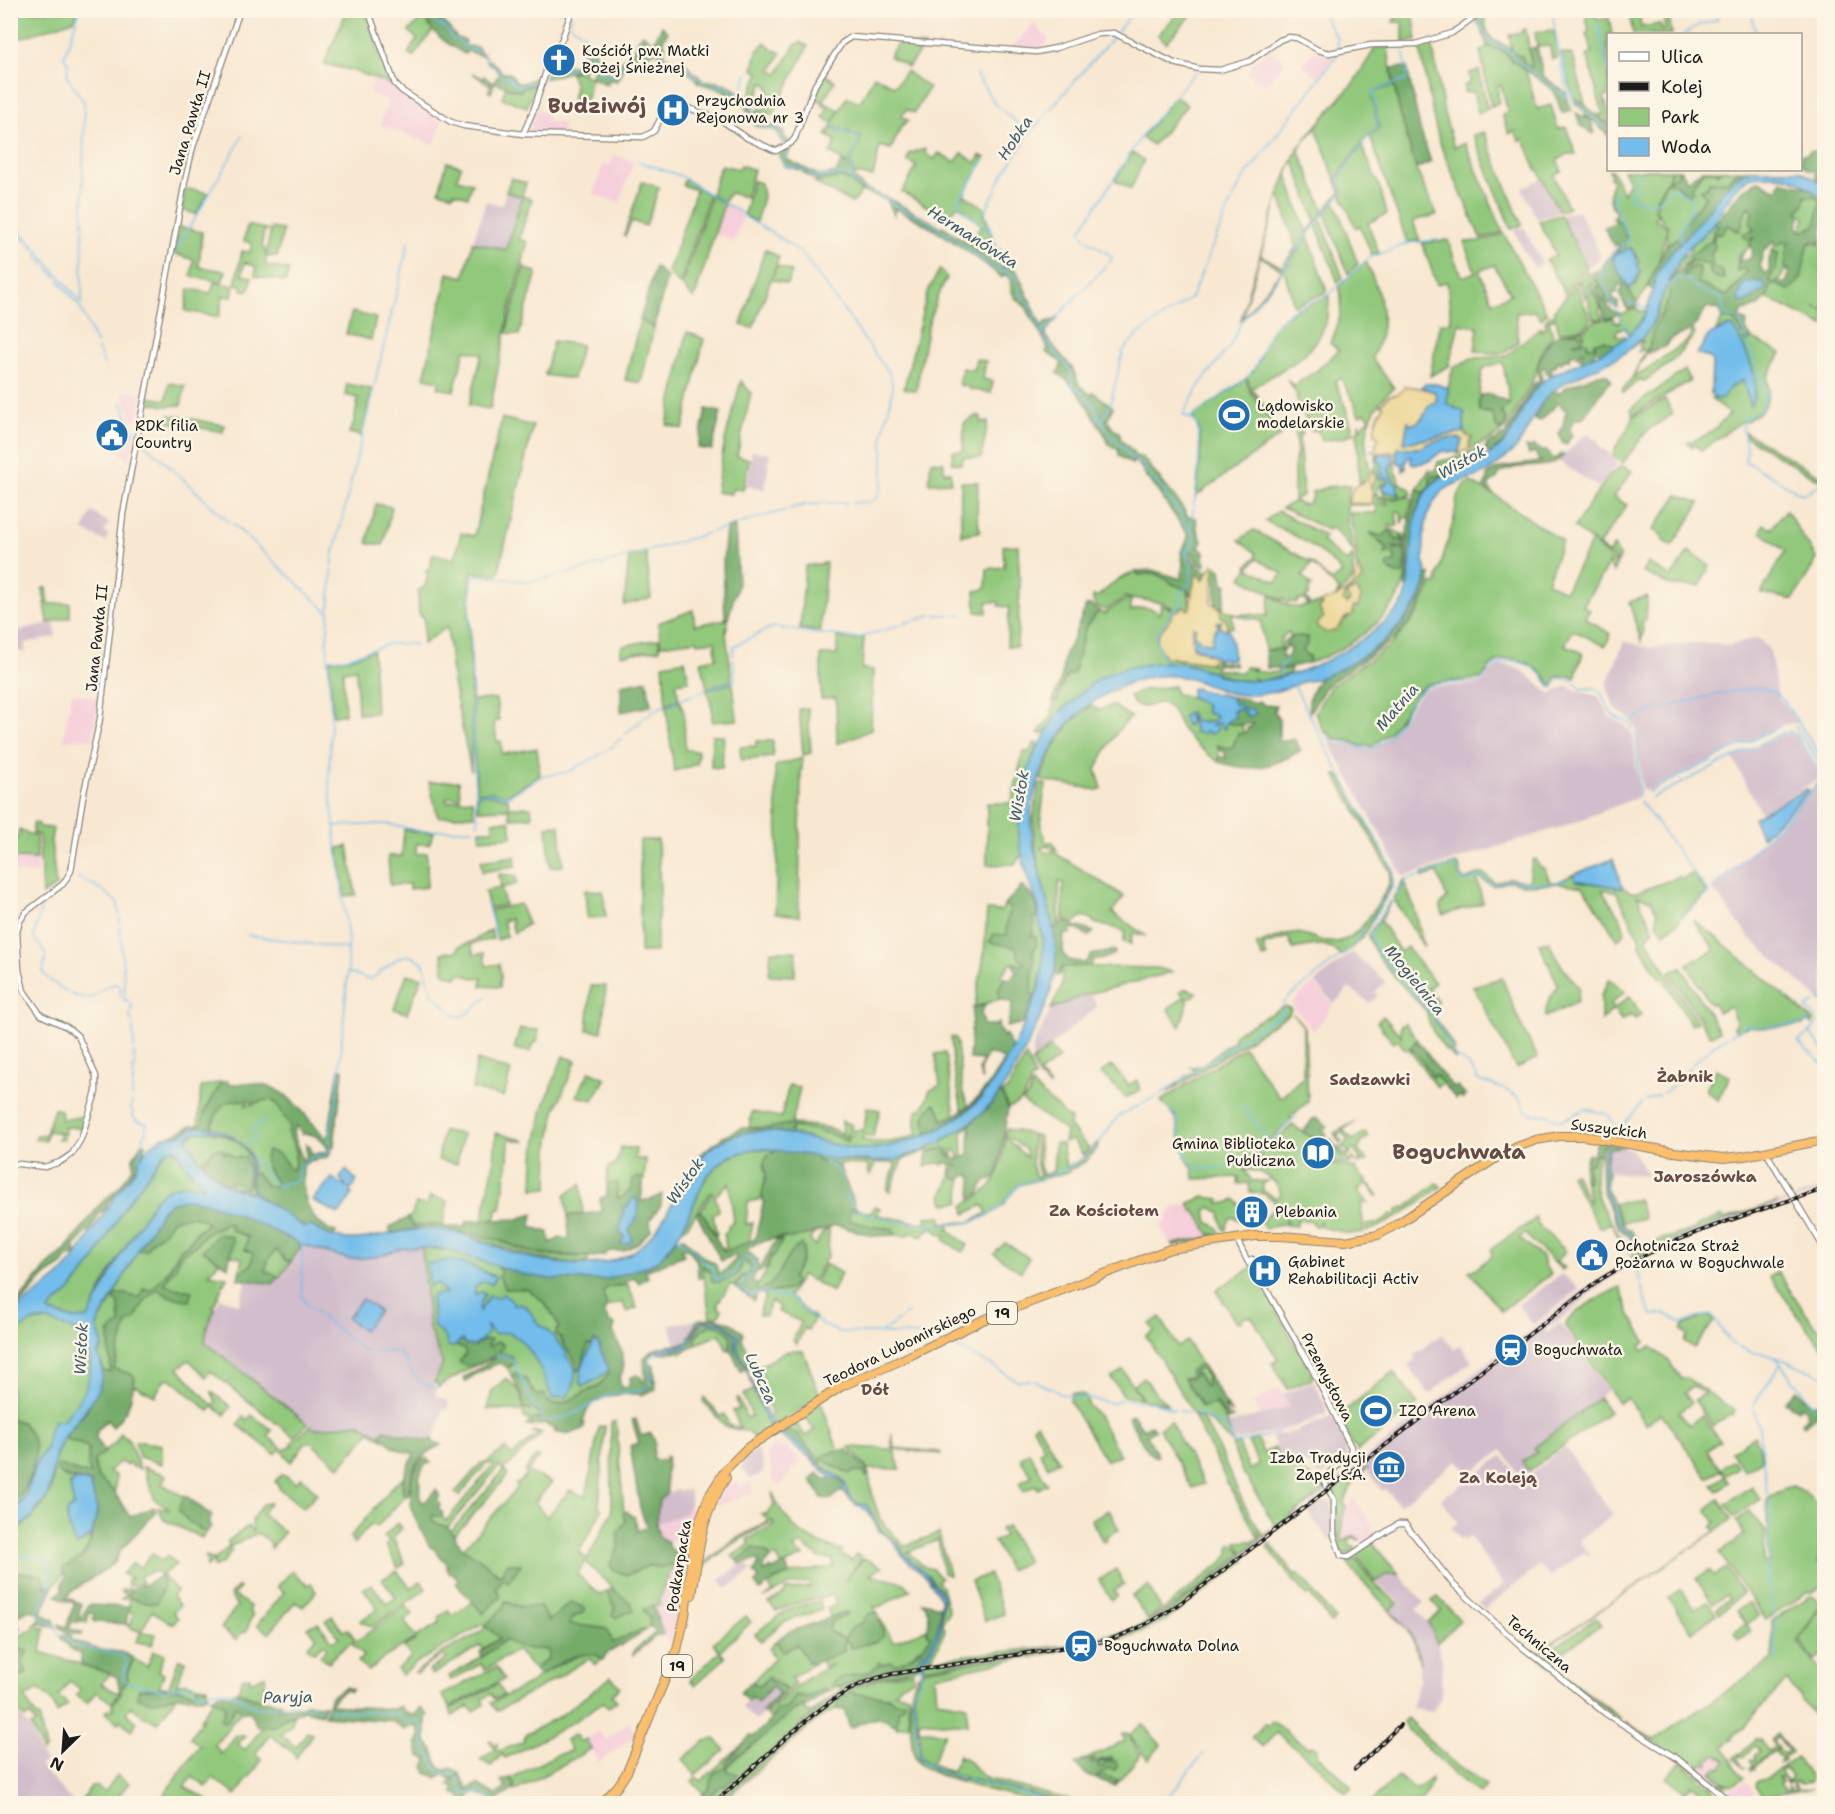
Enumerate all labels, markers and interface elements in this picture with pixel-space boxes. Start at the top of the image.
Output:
legend [1607,33,1802,171]
place label: Kościół pw. Matki Bożej Śnieżnej [582,41,710,78]
church icon: Kościół pw. Matki Bożej Śnieżnej [541,42,577,78]
text: Ulica [1661,45,1703,69]
street label: Jana Pawła II [165,68,215,178]
text: Kolej [1661,75,1703,99]
place label: Przychodnia Rejonowa nr 3 [696,91,804,128]
district label: Budziwój [548,92,646,120]
hospital icon: Przychodnia Rejonowa nr 3 [655,92,691,128]
text: Park [1661,105,1700,129]
water label: Hobka [992,112,1038,164]
text: Woda [1661,135,1711,159]
water label: Hermanówka [924,201,1022,273]
place label: Lądowisko modelarskie [1257,396,1345,433]
sports icon: Lądowisko modelarskie [1216,397,1252,433]
place label: RDK filia Country [135,416,199,453]
public building icon: RDK filia Country [94,417,130,453]
water label: Wisłok [1434,440,1490,484]
street label: Jana Pawła II [81,583,113,693]
water label: Matnia [1371,679,1423,735]
water label: Wisłok [1004,769,1034,823]
water label: Mogielnica [1380,940,1450,1020]
district label: Żabnik [1657,1066,1713,1087]
district label: Sadzawki [1330,1069,1411,1090]
street label: Suszyckich [1570,1114,1648,1144]
place label: Gmina Biblioteka Publiczna [1172,1134,1296,1171]
library icon: Gmina Biblioteka Publiczna [1300,1135,1336,1171]
district label: Boguchwała [1392,1138,1526,1166]
water label: Wisłok [661,1154,709,1208]
district label: Jaroszówka [1653,1166,1757,1187]
building icon: Plebania [1234,1194,1270,1230]
district label: Za Kościołem [1049,1200,1159,1221]
place label: Plebania [1275,1202,1338,1222]
place label: Ochotnicza Straż Pożarna w Boguchwale [1615,1236,1785,1273]
public building icon: Ochotnicza Straż Pożarna w Boguchwale [1574,1237,1610,1273]
place label: Gabinet Rehabilitacji Activ [1288,1252,1419,1289]
hospital icon: Gabinet Rehabilitacji Activ [1247,1253,1283,1289]
street label: Teodora Lubomirskiego [821,1300,979,1392]
road number: 19 [987,1302,1017,1324]
water label: Wisłok [69,1322,93,1376]
street label: Przemysłowa [1296,1329,1358,1425]
station icon: Boguchwała [1493,1332,1529,1368]
place label: Boguchwała [1534,1340,1623,1360]
water label: Lubcza [740,1349,782,1407]
district label: Dół [861,1379,890,1400]
sports icon: IZO Arena [1358,1393,1394,1429]
place label: IZO Arena [1399,1401,1477,1421]
place label: Izba Tradycji Zapel S.A. [1270,1448,1366,1485]
museum icon: Izba Tradycji Zapel S.A. [1371,1449,1407,1485]
district label: Za Koleją [1459,1467,1537,1488]
street label: Podkarpacka [662,1518,696,1614]
street label: Techniczna [1502,1611,1577,1678]
station icon: Boguchwała Dolna [1063,1628,1099,1664]
place label: Boguchwała Dolna [1104,1636,1240,1656]
road number: 19 [662,1655,692,1677]
water label: Paryja [263,1686,313,1708]
north arrow [33,1721,93,1781]
text: N [47,1752,67,1776]

